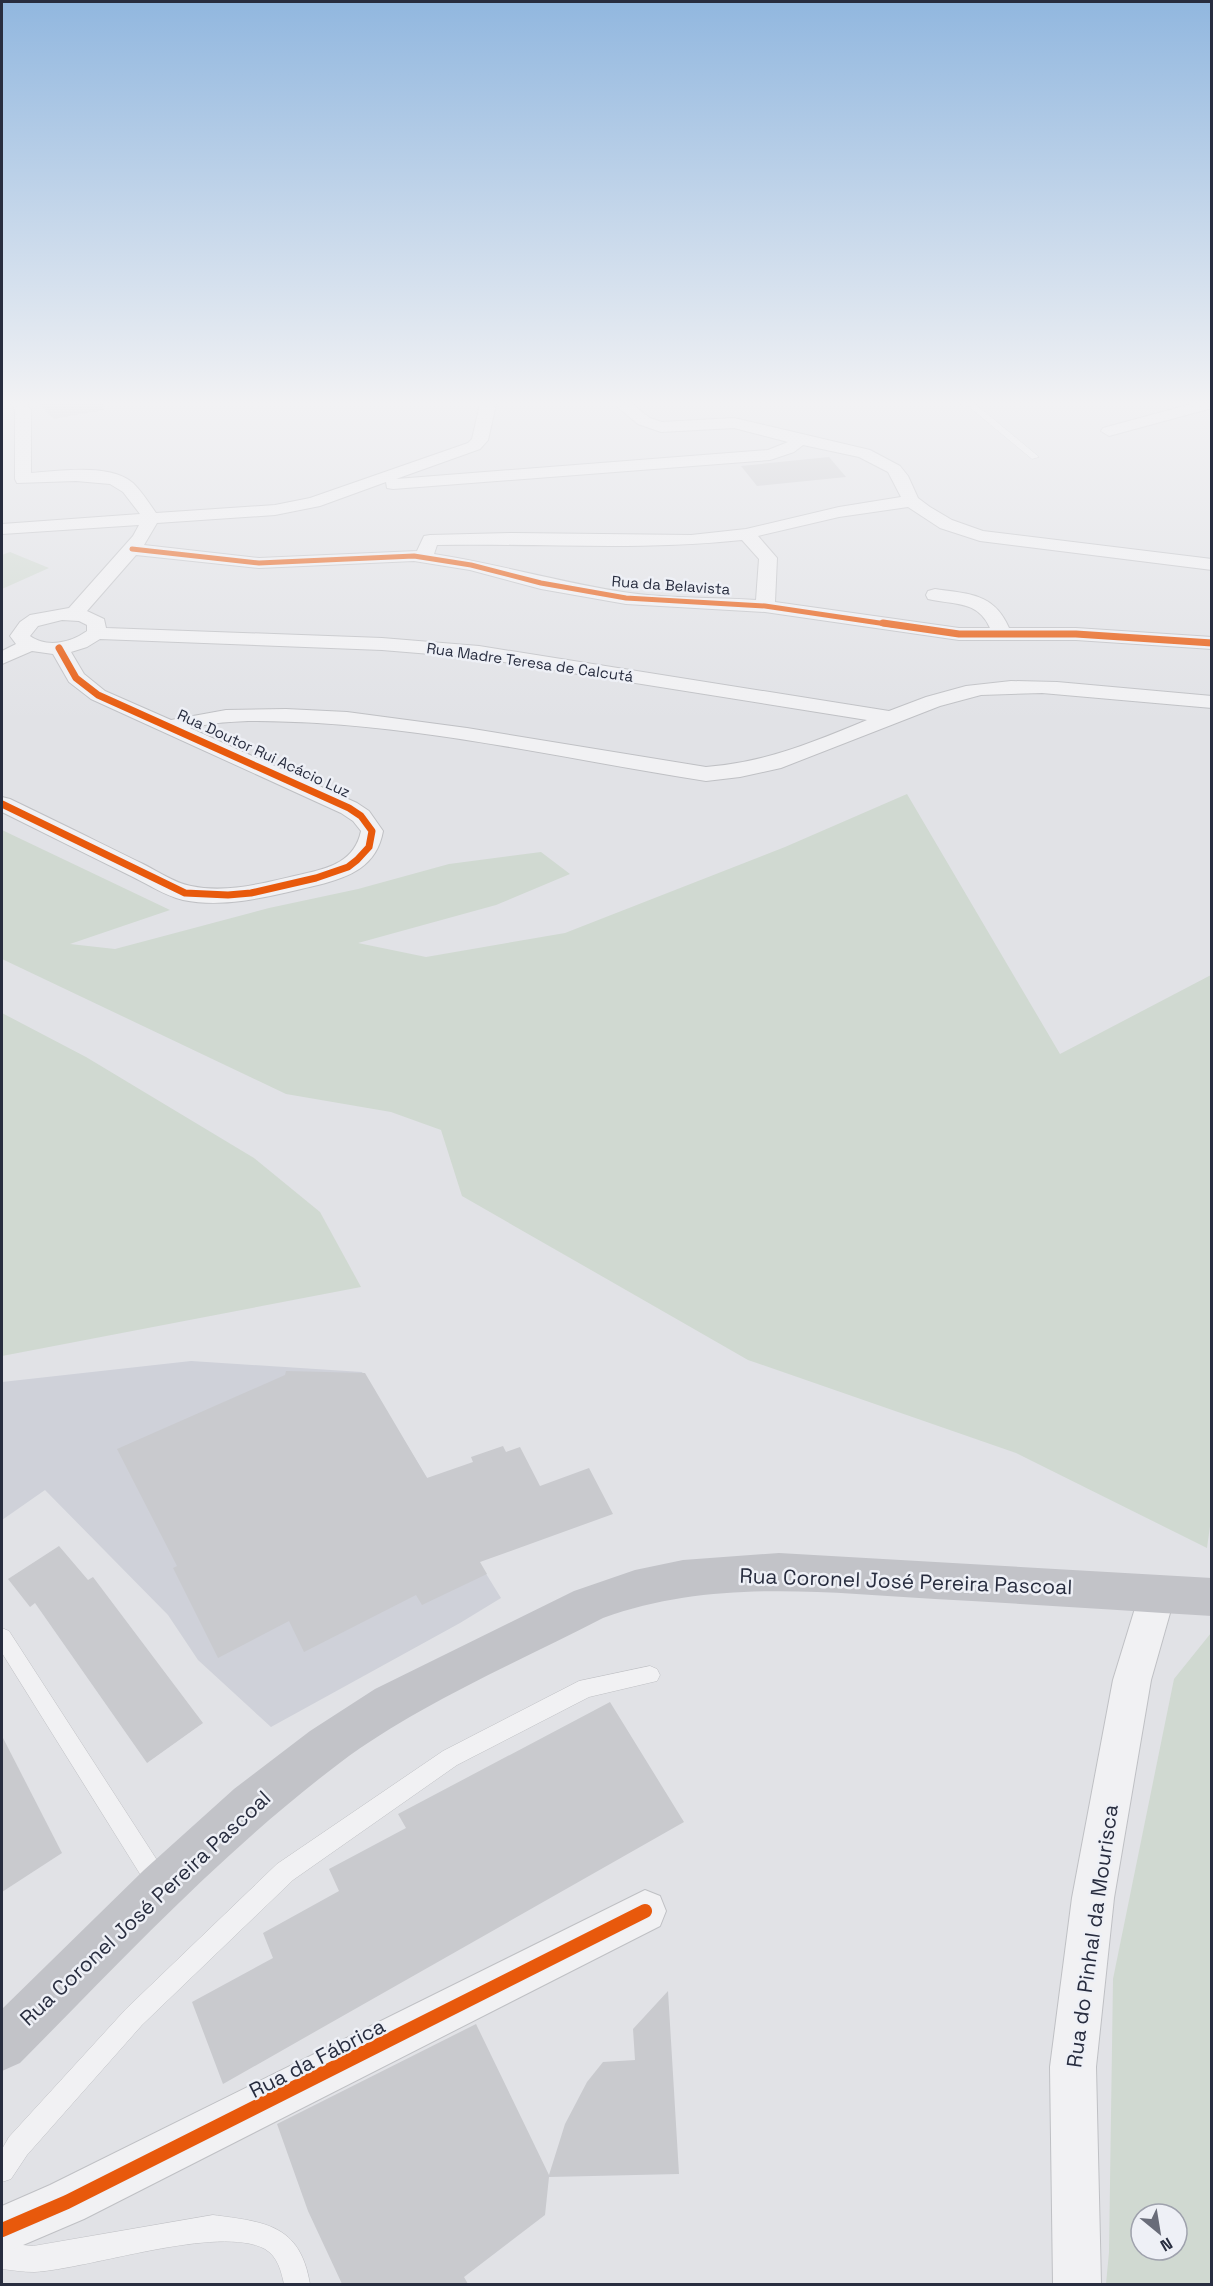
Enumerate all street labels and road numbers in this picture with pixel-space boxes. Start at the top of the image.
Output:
street label: Rua da Belavista [611,571,731,599]
street label: Rua Madre Teresa de Calcutá [425,638,635,686]
street label: Rua Doutor Rui Acácio Luz [175,705,353,801]
street label: Rua Coronel José Pereira Pascoal [739,1562,1073,1600]
street label: Rua Coronel José Pereira Pascoal [14,1784,276,2032]
street label: Rua do Pinhal da Mourisca [1060,1803,1124,2069]
street label: Rua da Fábrica [244,2012,390,2104]

